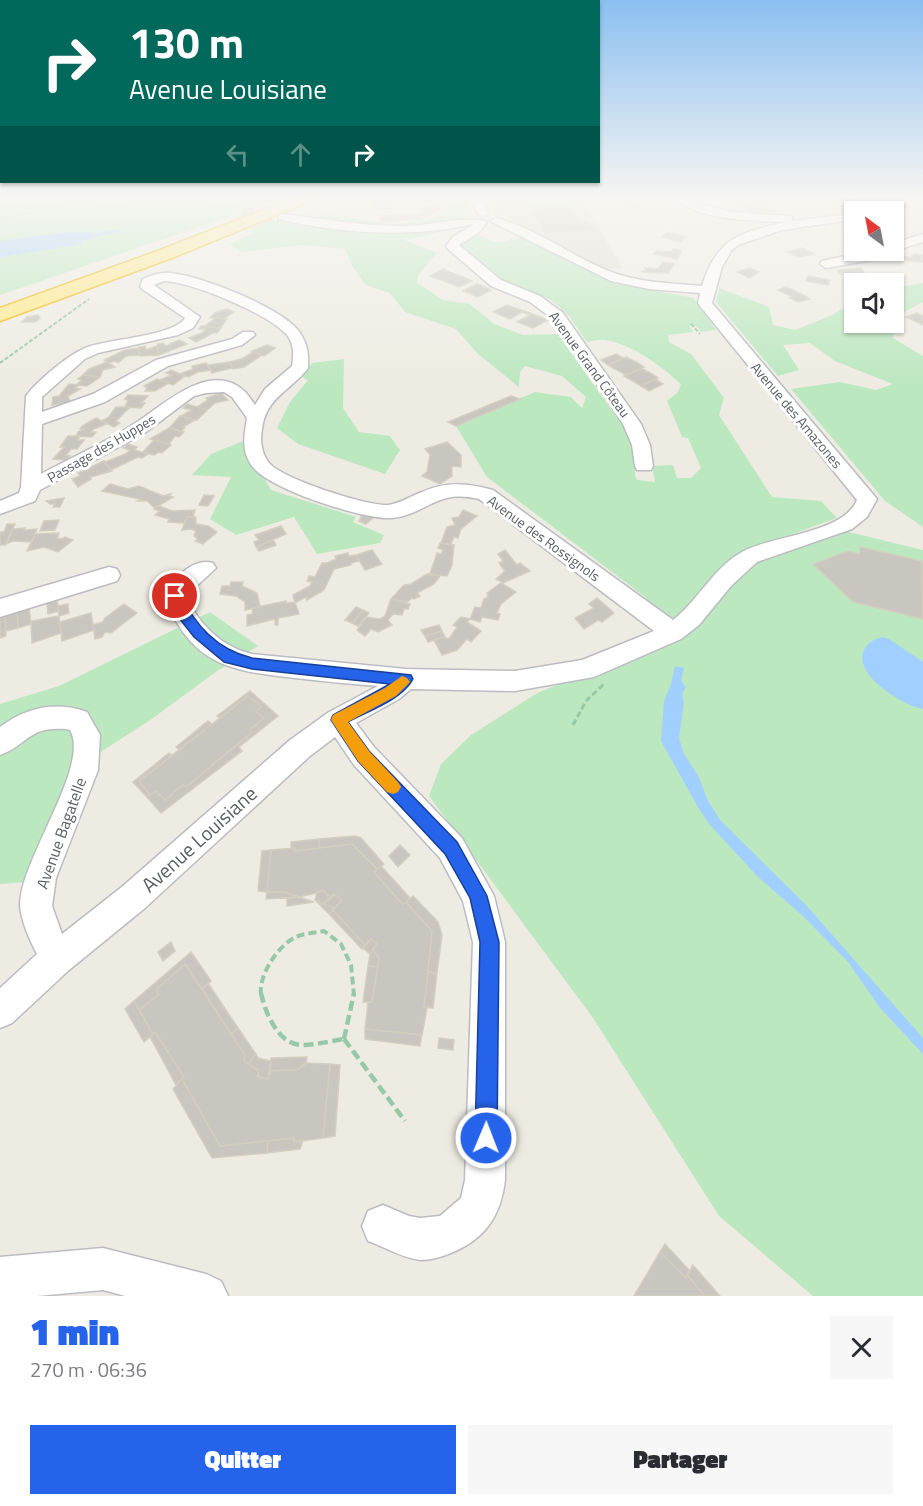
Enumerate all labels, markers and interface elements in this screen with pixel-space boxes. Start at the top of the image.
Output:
text: 130 m [129,10,244,74]
icon: right [30,24,108,102]
text: Avenue Louisiane [129,68,327,109]
icon: left [221,138,254,171]
icon: ahead [284,138,317,171]
icon: right [347,138,380,171]
north arrow [844,201,904,261]
map controls [844,201,904,333]
button: sound [844,273,904,333]
street label: Avenue Grand Côteau [544,307,636,421]
street label: Avenue des Amazones [746,357,848,473]
street label: Passage des Huppes [43,408,159,488]
street label: Avenue des Rossignols [483,490,605,586]
pin [149,570,200,621]
icon: arrive [158,579,191,612]
street label: Avenue Bagatelle [30,774,92,892]
street label: Avenue Louisiane [134,778,264,900]
position arrow [454,1106,518,1170]
text: 1 min [30,1304,119,1359]
button: close [830,1316,893,1379]
text: 270 m · 06:36 [30,1354,147,1385]
button: Quitter [30,1425,456,1494]
button: Partager [468,1425,893,1494]

